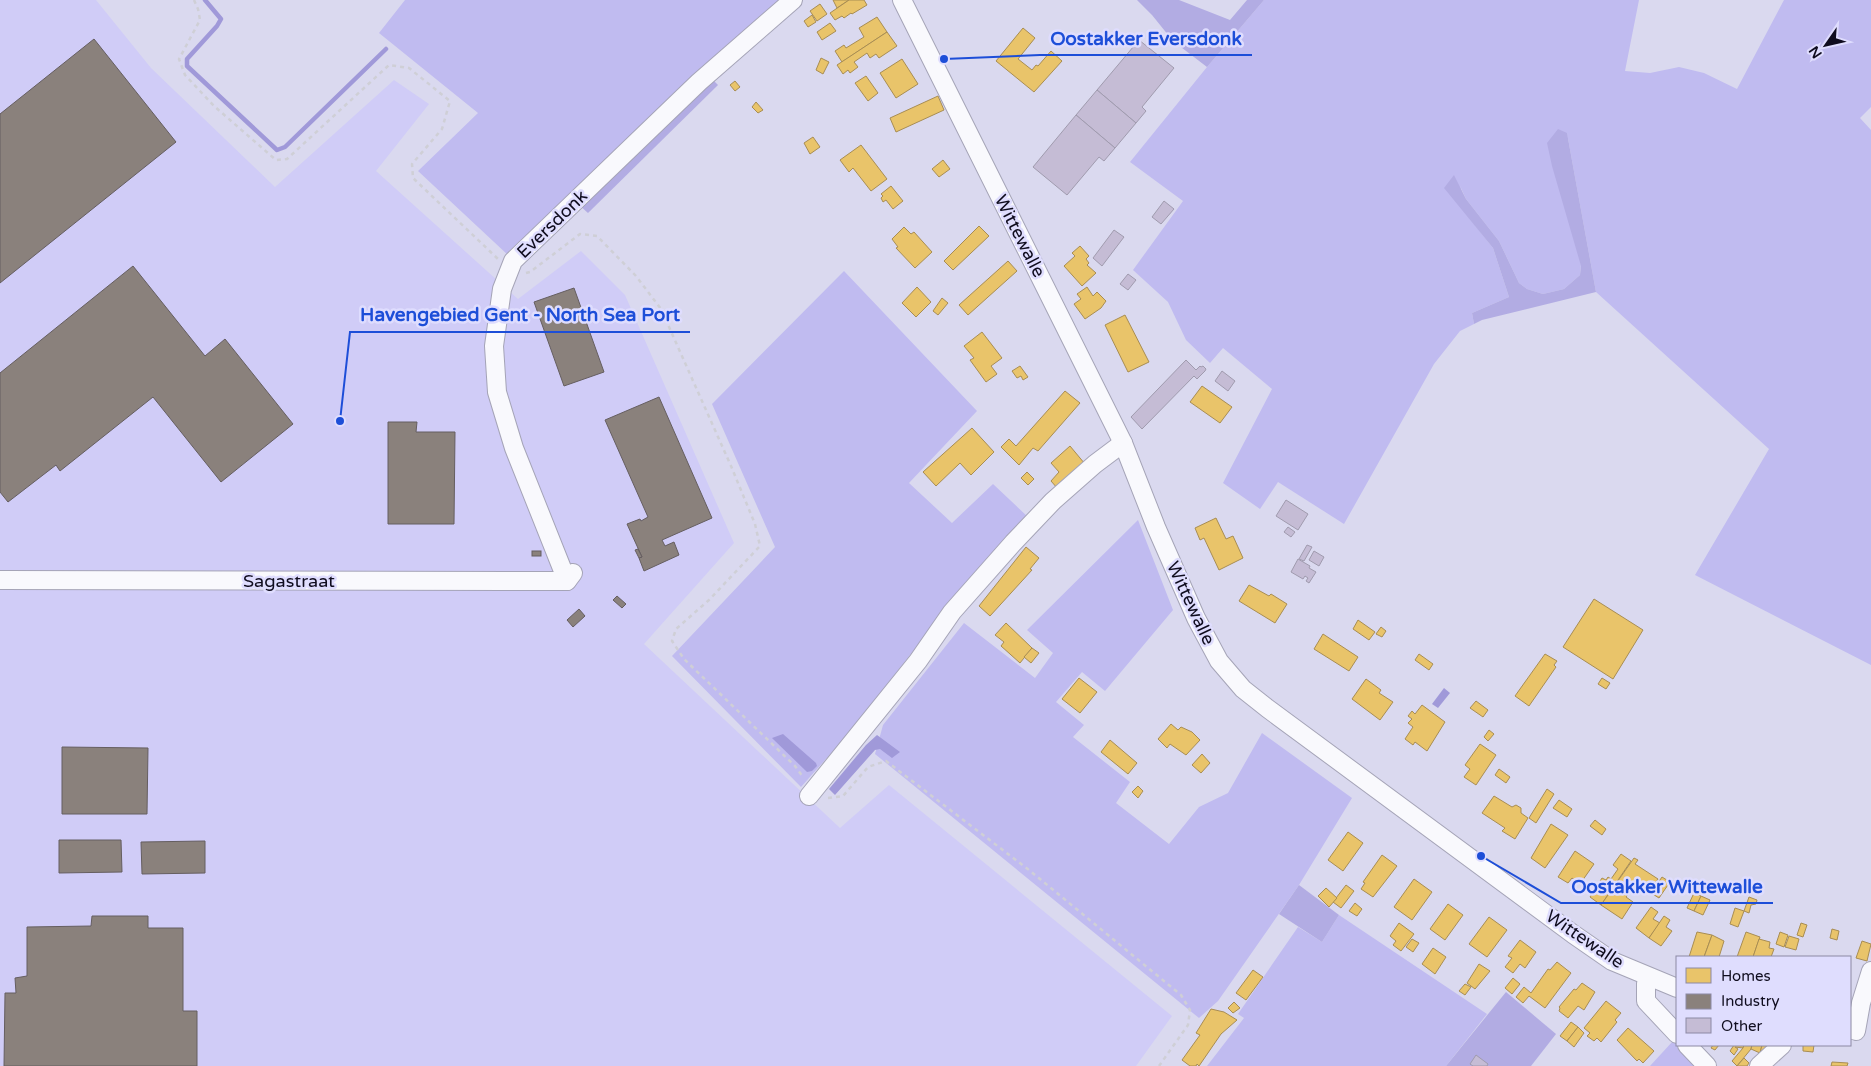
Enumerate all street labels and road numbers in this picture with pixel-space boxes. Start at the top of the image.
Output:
street label: Eversdonk [512,185,592,263]
street label: Wittewalle [990,191,1050,281]
street label: Wittewalle [1162,558,1220,648]
street label: Sagastraat [243,570,335,592]
street label: Wittewalle [1542,905,1628,973]

